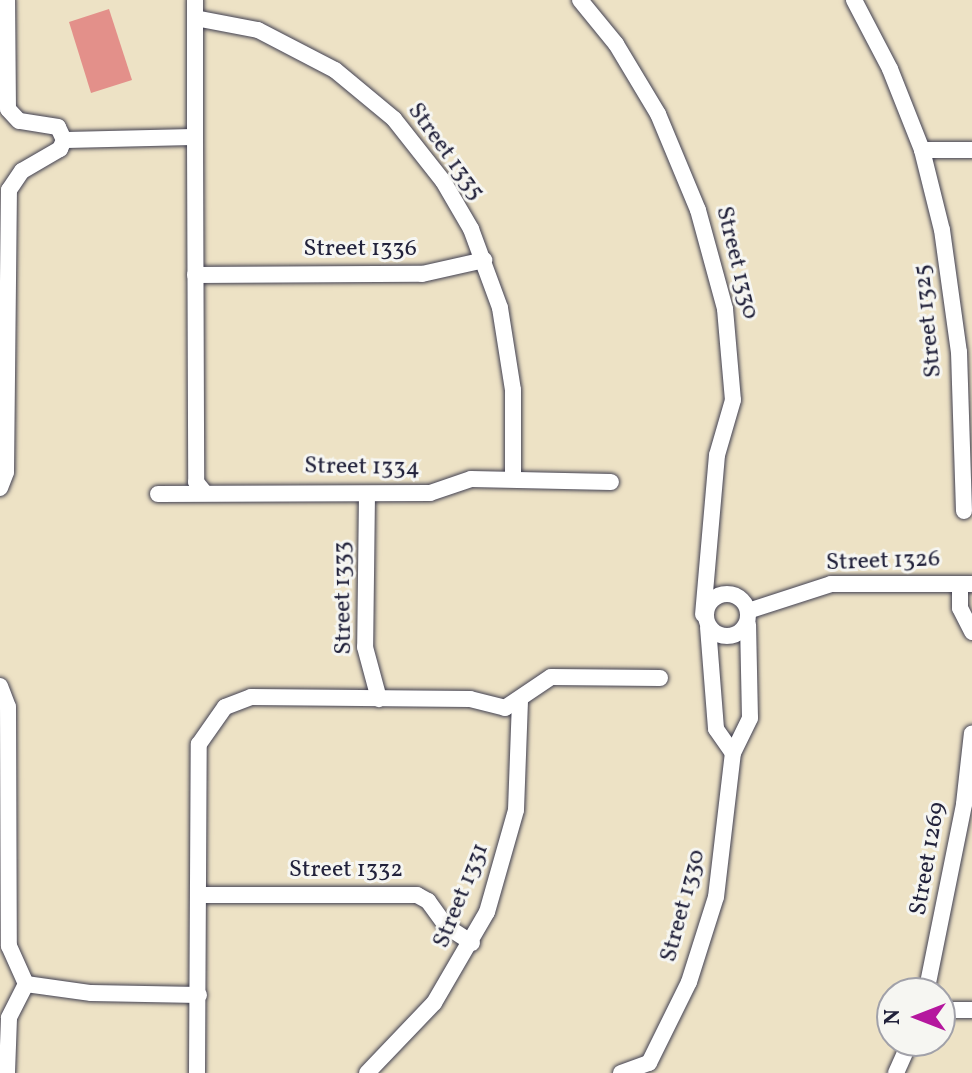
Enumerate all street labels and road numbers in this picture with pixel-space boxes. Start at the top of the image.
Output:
street label: Street 1335 [400,98,490,206]
street label: Street 1330 [708,204,764,322]
street label: Street 1336 [303,236,417,264]
street label: Street 1325 [909,263,949,379]
street label: Street 1334 [304,453,420,483]
street label: Street 1333 [329,541,359,655]
street label: Street 1326 [825,546,941,578]
street label: Street 1269 [905,800,953,918]
street label: Street 1331 [428,839,496,953]
street label: Street 1330 [655,847,713,965]
street label: Street 1332 [289,857,403,885]

